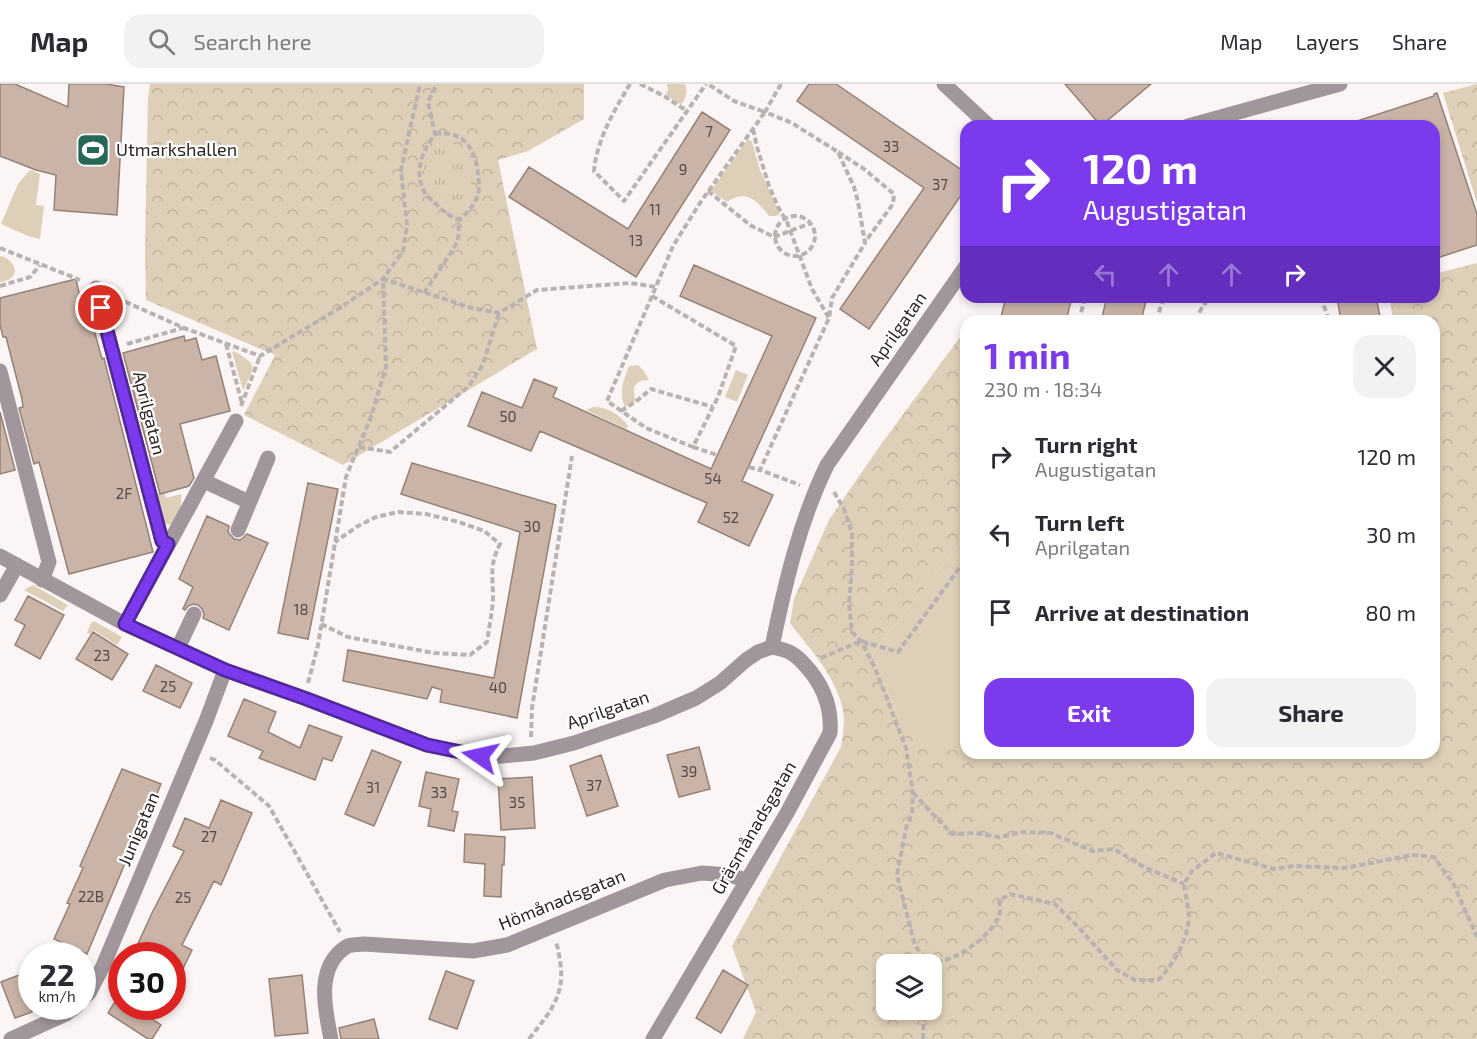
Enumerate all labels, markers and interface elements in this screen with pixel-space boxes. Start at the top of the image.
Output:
search box [124,14,544,68]
text: Map [30,24,88,58]
icon: search [145,25,178,58]
text: Search here [193,28,312,54]
text: Map [1220,29,1262,54]
text: Layers [1295,29,1359,54]
text: Share [1392,29,1447,54]
house number: 7 [705,122,713,140]
sports icon: Utmarkshallen [75,132,111,168]
house number: 33 [883,137,899,155]
place label: Utmarkshallen [116,138,237,160]
text: 120 m [1083,142,1198,192]
icon: right [984,144,1062,222]
house number: 9 [679,160,687,178]
house number: 37 [932,175,948,193]
text: Augustigatan [1083,193,1247,225]
house number: 11 [649,200,661,218]
house number: 13 [629,231,643,249]
icon: left [1089,258,1122,291]
icon: ahead [1152,258,1185,291]
icon: ahead [1215,258,1248,291]
icon: right [1278,258,1311,291]
pin [75,282,126,333]
street label: Aprilgatan [864,287,931,370]
icon: arrive [84,291,117,324]
text: 1 min [984,333,1071,376]
button: close [1353,335,1416,398]
street label: Aprilgatan [129,369,171,457]
text: 230 m · 18:34 [984,377,1102,401]
house number: 50 [499,407,517,425]
text: Turn right [1035,431,1137,457]
icon: right [984,440,1017,473]
text: 120 m [1357,443,1416,469]
text: Augustigatan [1035,457,1156,481]
house number: 54 [704,469,722,487]
house number: 2F [116,484,132,502]
house number: 52 [723,508,739,526]
text: Turn left [1035,509,1124,535]
house number: 30 [523,517,541,535]
icon: left [984,518,1017,551]
text: 30 m [1366,521,1416,547]
text: Aprilgatan [1035,535,1130,559]
icon: arrive [984,596,1017,629]
text: Arrive at destination [1035,599,1249,625]
text: 80 m [1365,599,1416,625]
house number: 18 [293,600,309,618]
house number: 23 [94,646,110,664]
house number: 25 [160,677,176,695]
house number: 40 [489,678,507,696]
button: Exit [984,678,1194,747]
button: Share [1206,678,1416,747]
street label: Aprilgatan [564,685,652,733]
position arrow [448,724,512,788]
street label: Gräsmånadsgatan [706,757,800,898]
house number: 39 [681,762,697,780]
house number: 37 [586,776,602,794]
house number: 31 [366,778,380,796]
house number: 33 [431,783,447,801]
street label: Junigatan [113,788,164,869]
house number: 35 [509,793,525,811]
house number: 27 [201,827,217,845]
street label: Hömånadsgatan [495,864,628,935]
house number: 22B [78,887,104,905]
house number: 25 [175,888,191,906]
speed limit sign: 30 [108,942,186,1020]
map controls [876,954,942,1020]
button: layers [876,954,942,1020]
text: 22 [40,956,74,992]
text: km/h [38,987,76,1005]

